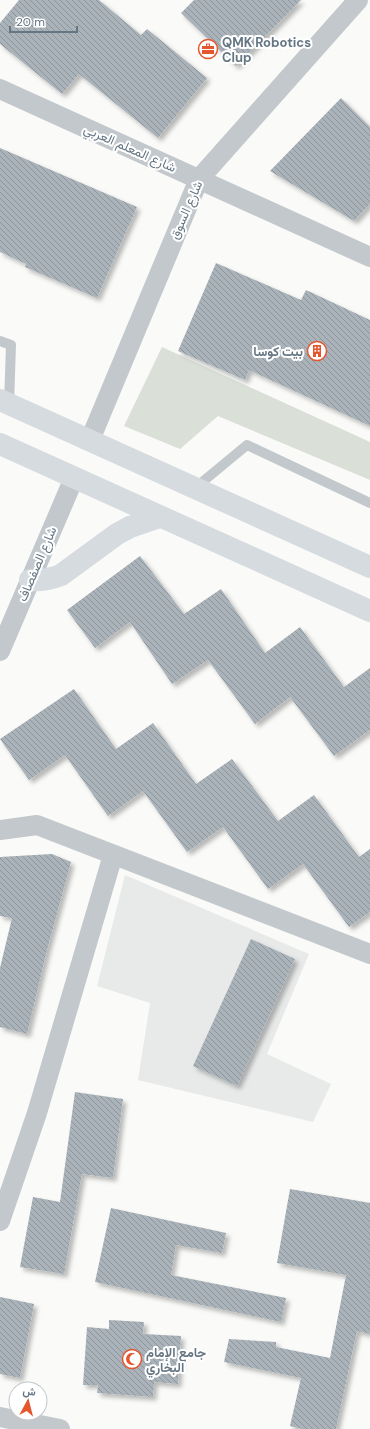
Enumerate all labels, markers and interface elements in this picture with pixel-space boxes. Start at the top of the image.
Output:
scale bar [10,8,77,34]
text: 20 m [16,14,45,30]
place label: QMK Robotics Clup [222,34,311,66]
office icon: QMK Robotics Clup [197,38,219,60]
street label: شارع المعلم العربي [80,120,179,178]
street label: شارع السوق [166,178,207,242]
building icon: بيت كوسا [306,340,328,362]
place label: بيت كوسا [253,343,303,360]
street label: شارع الصفصاف [14,524,61,604]
place label: جامع الإمام البخاري [146,1344,206,1378]
mosque icon: جامع الإمام البخاري [121,1348,143,1370]
north arrow [8,1381,48,1421]
text: ش [22,1383,37,1399]

